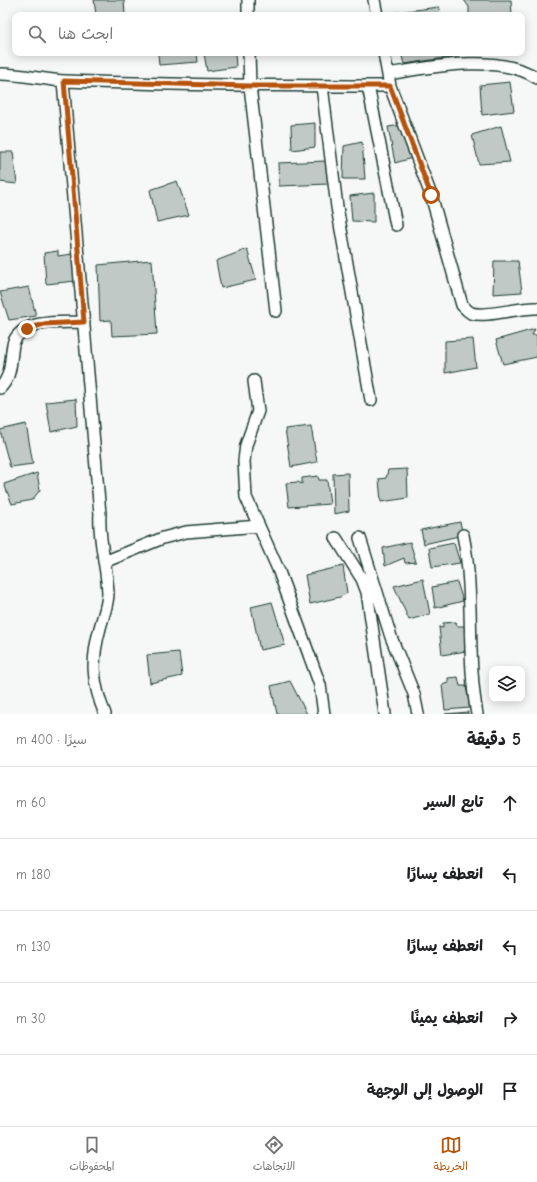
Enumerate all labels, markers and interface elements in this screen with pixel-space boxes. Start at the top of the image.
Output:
search box [12,12,525,56]
icon: search [26,23,48,45]
text: ابحث هنا [58,25,113,43]
route start [422,186,440,204]
route end [18,320,36,338]
map controls [489,666,525,702]
button: layers [489,666,525,702]
text: 5 دقيقة [467,730,521,749]
text: سيرًا · 400 m [16,732,87,747]
icon: ahead [499,792,521,814]
text: تابع السير [424,793,483,811]
text: 60 m [16,795,46,810]
icon: left [499,864,521,886]
text: انعطف يسارًا [407,865,483,883]
text: 180 m [16,867,51,882]
icon: left [499,936,521,958]
text: انعطف يسارًا [407,937,483,955]
text: 130 m [16,939,51,954]
icon: right [499,1008,521,1030]
text: انعطف يمينًا [411,1009,483,1027]
text: 30 m [16,1011,46,1026]
icon: arrive [499,1080,521,1102]
text: الوصول إلى الوجهة [367,1081,483,1099]
tab: المحفوظات [69,1134,114,1176]
tab: الاتجاهات [253,1134,295,1176]
tab: الخريطة [434,1134,468,1176]

